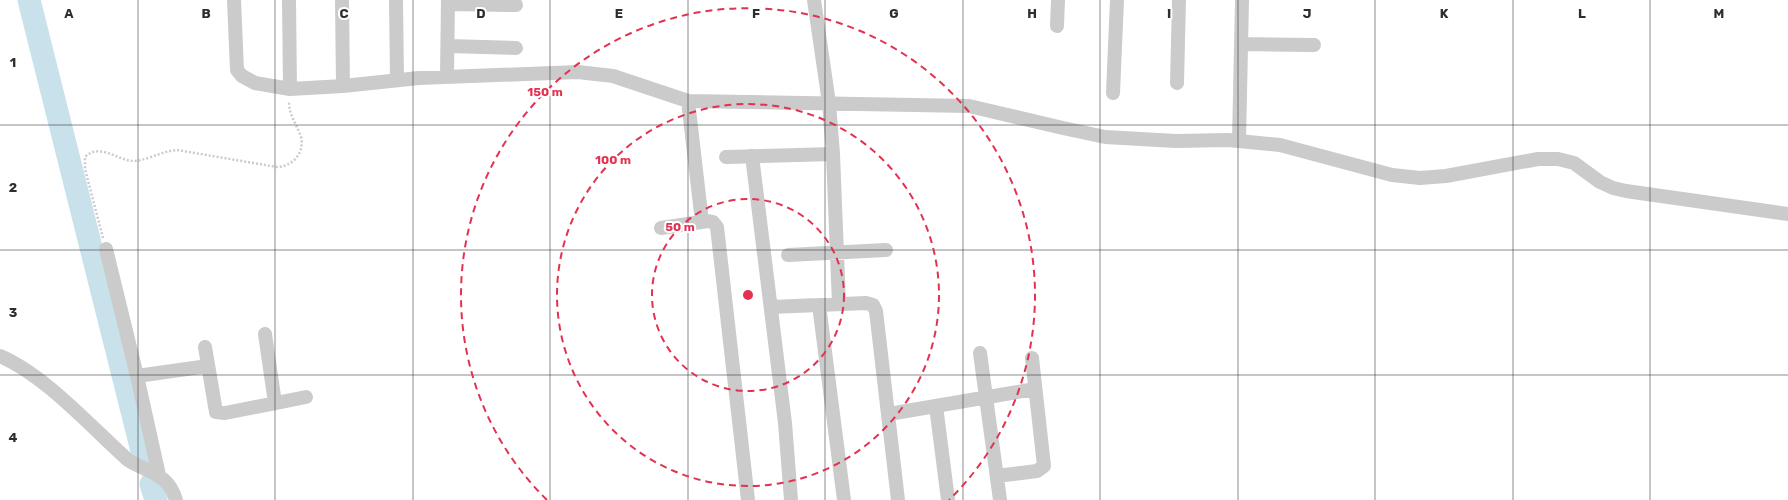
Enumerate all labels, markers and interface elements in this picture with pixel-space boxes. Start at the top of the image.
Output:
text: A [64,6,74,21]
text: B [201,6,211,21]
text: C [339,6,349,21]
text: D [476,6,486,21]
text: E [615,6,623,21]
text: F [752,6,760,21]
text: G [889,6,899,21]
text: H [1027,6,1037,21]
text: I [1167,6,1171,21]
text: J [1303,6,1311,21]
text: K [1440,6,1449,21]
text: L [1578,6,1586,21]
text: M [1714,6,1724,21]
text: 1 [10,55,16,70]
text: 150 m [527,85,563,99]
text: 100 m [595,153,631,167]
text: 2 [9,180,17,195]
text: 50 m [665,220,695,234]
centre of rings [741,288,755,302]
text: 3 [9,305,18,320]
text: 4 [9,430,18,445]

